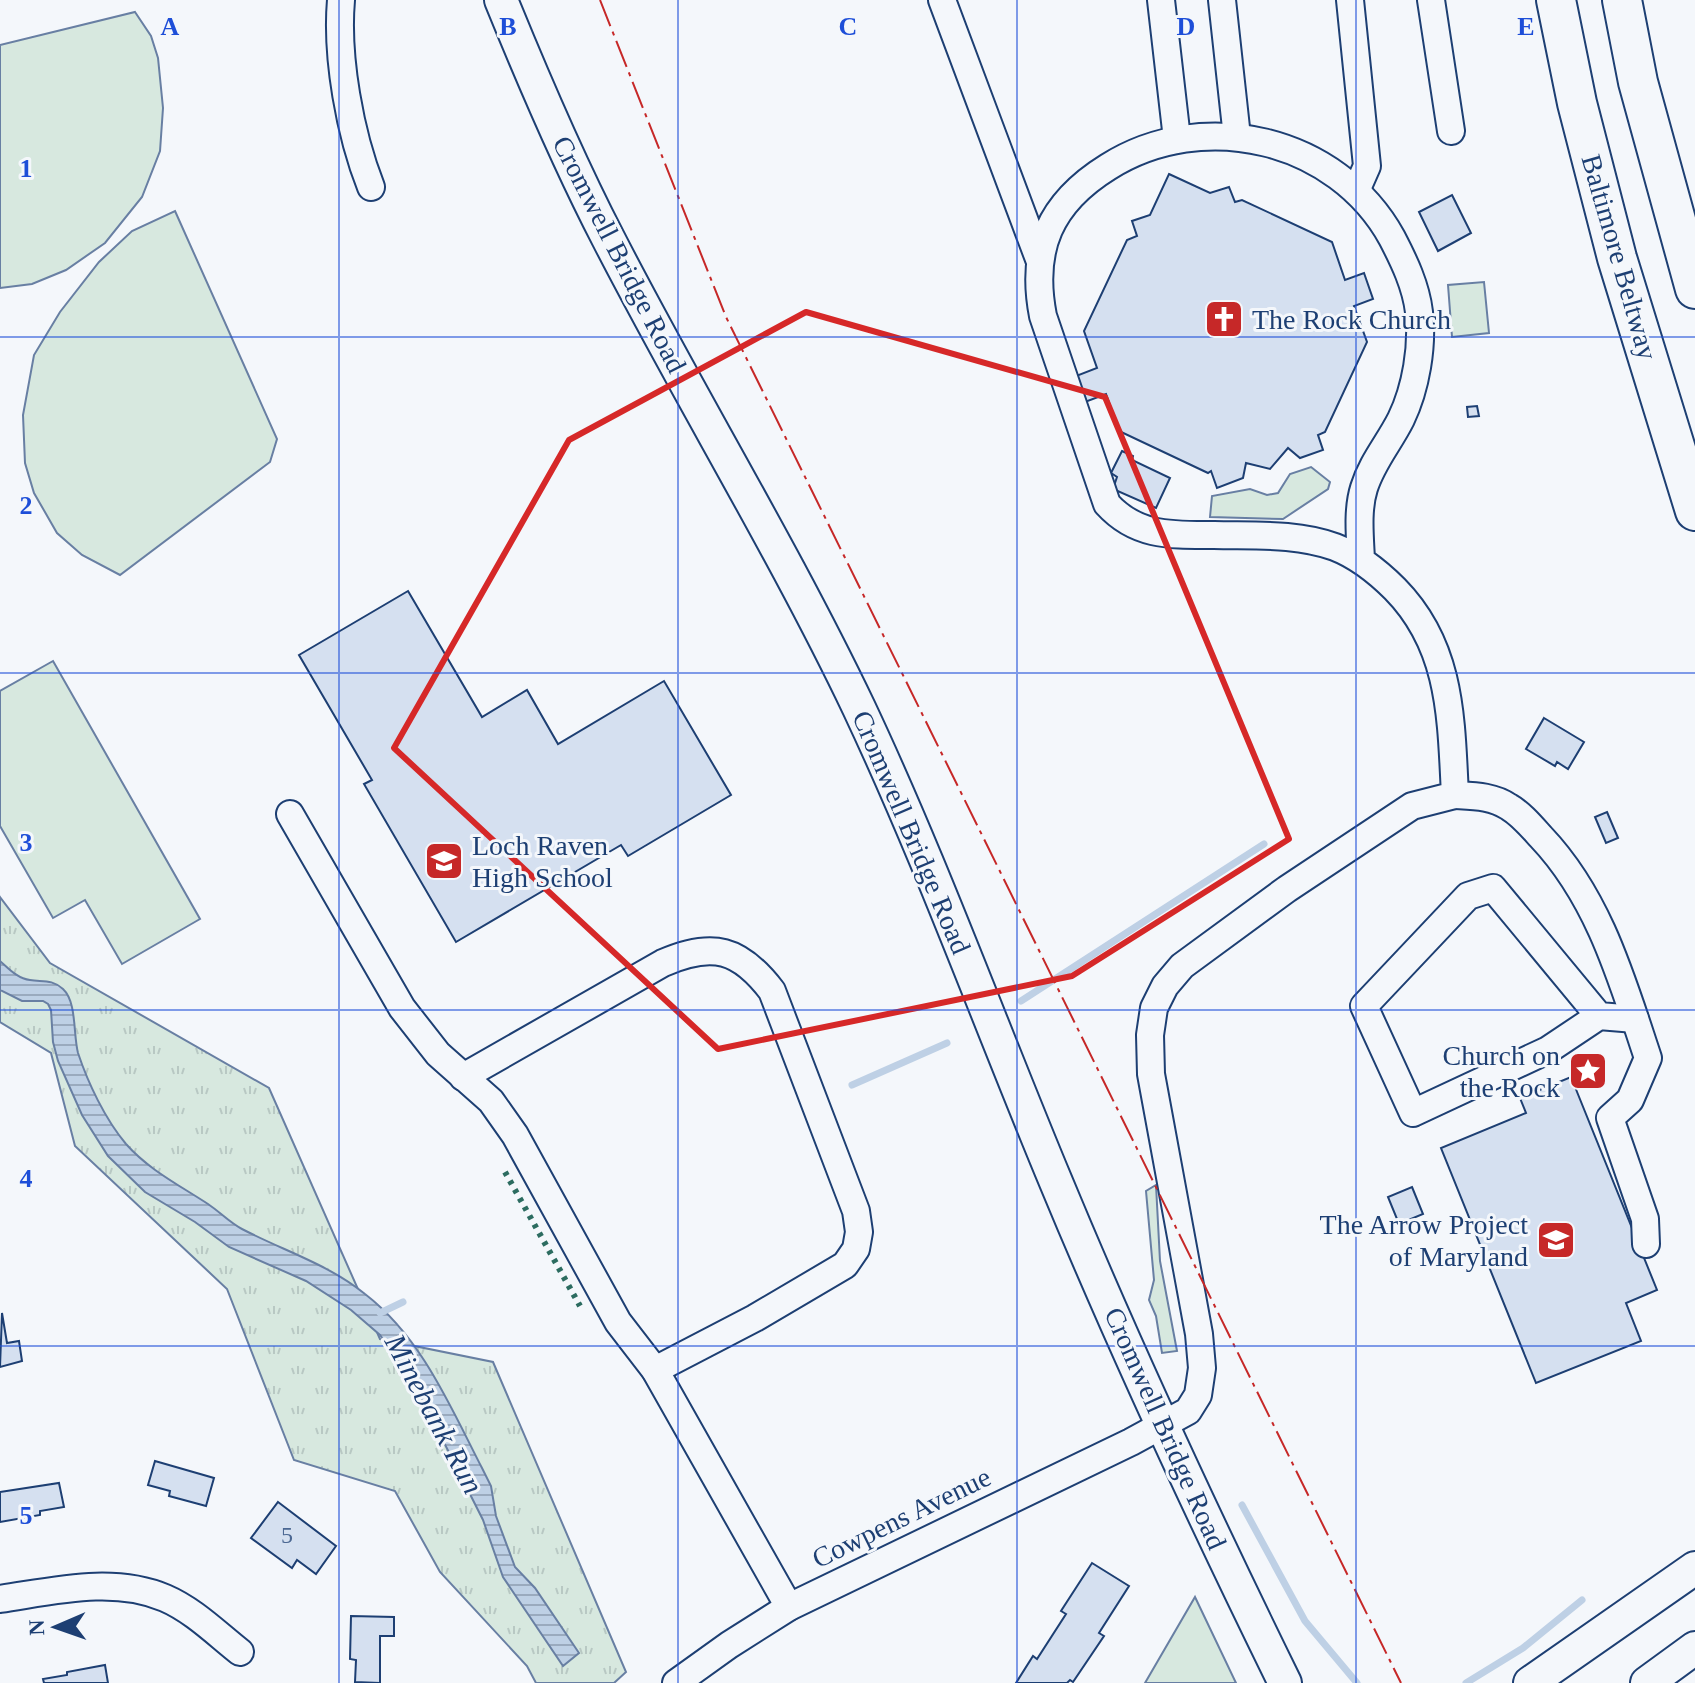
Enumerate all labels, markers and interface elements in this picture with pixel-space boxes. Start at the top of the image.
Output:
text: A [161,12,180,41]
text: B [499,12,517,41]
text: C [839,12,857,41]
text: D [1177,12,1195,41]
text: E [1517,12,1535,41]
street label: Cromwell Bridge Road [546,131,693,378]
street label: Baltimore Beltway [1575,151,1664,363]
text: 1 [20,154,33,183]
church icon: The Rock Church [1203,298,1245,340]
place label: The Rock Church [1252,304,1451,335]
text: 2 [20,491,33,520]
street label: Cromwell Bridge Road [846,706,977,959]
text: 3 [20,828,33,857]
place label: Loch Raven High School [472,830,613,893]
school or university icon: Loch Raven High School [423,840,465,882]
place label: Church on the Rock [1443,1040,1560,1103]
place icon: Church on the Rock [1567,1050,1609,1092]
text: 4 [20,1164,33,1193]
place label: The Arrow Project of Maryland [1320,1209,1528,1272]
school or university icon: The Arrow Project of Maryland [1535,1219,1577,1261]
street label: Cromwell Bridge Road [1098,1303,1233,1554]
water label: Minebank Run [378,1328,490,1499]
street label: Cowpens Avenue [807,1461,996,1574]
text: 5 [20,1501,33,1530]
house number: 5 [281,1522,293,1548]
north arrow [16,1587,96,1667]
text: N [24,1619,49,1636]

